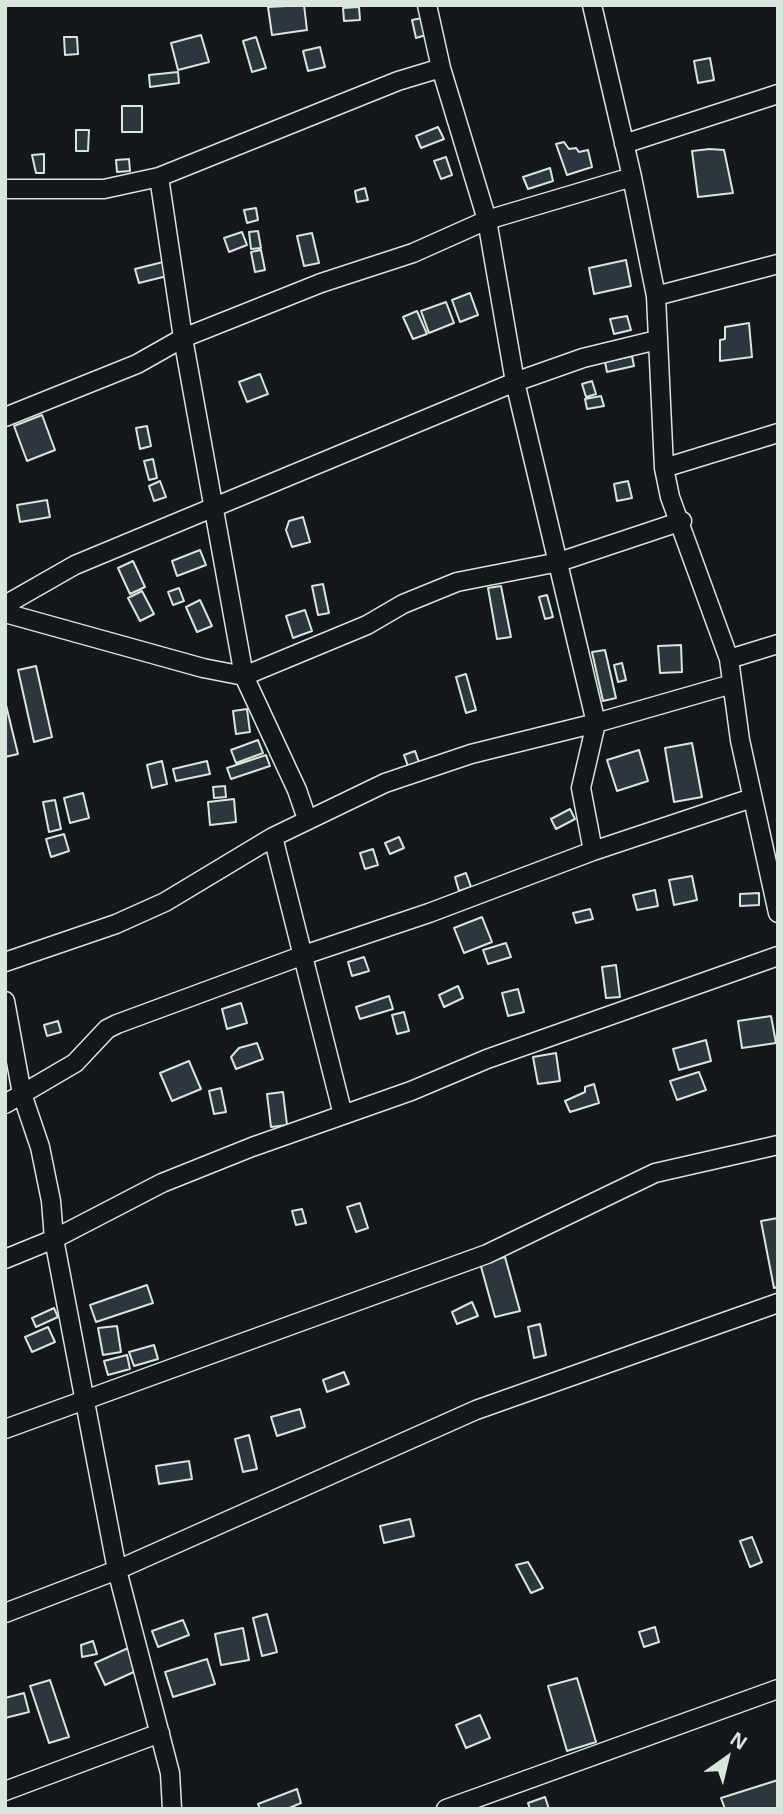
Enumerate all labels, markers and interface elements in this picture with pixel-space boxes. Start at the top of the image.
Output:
north arrow [692,1723,762,1793]
text: N [725,1725,752,1756]

